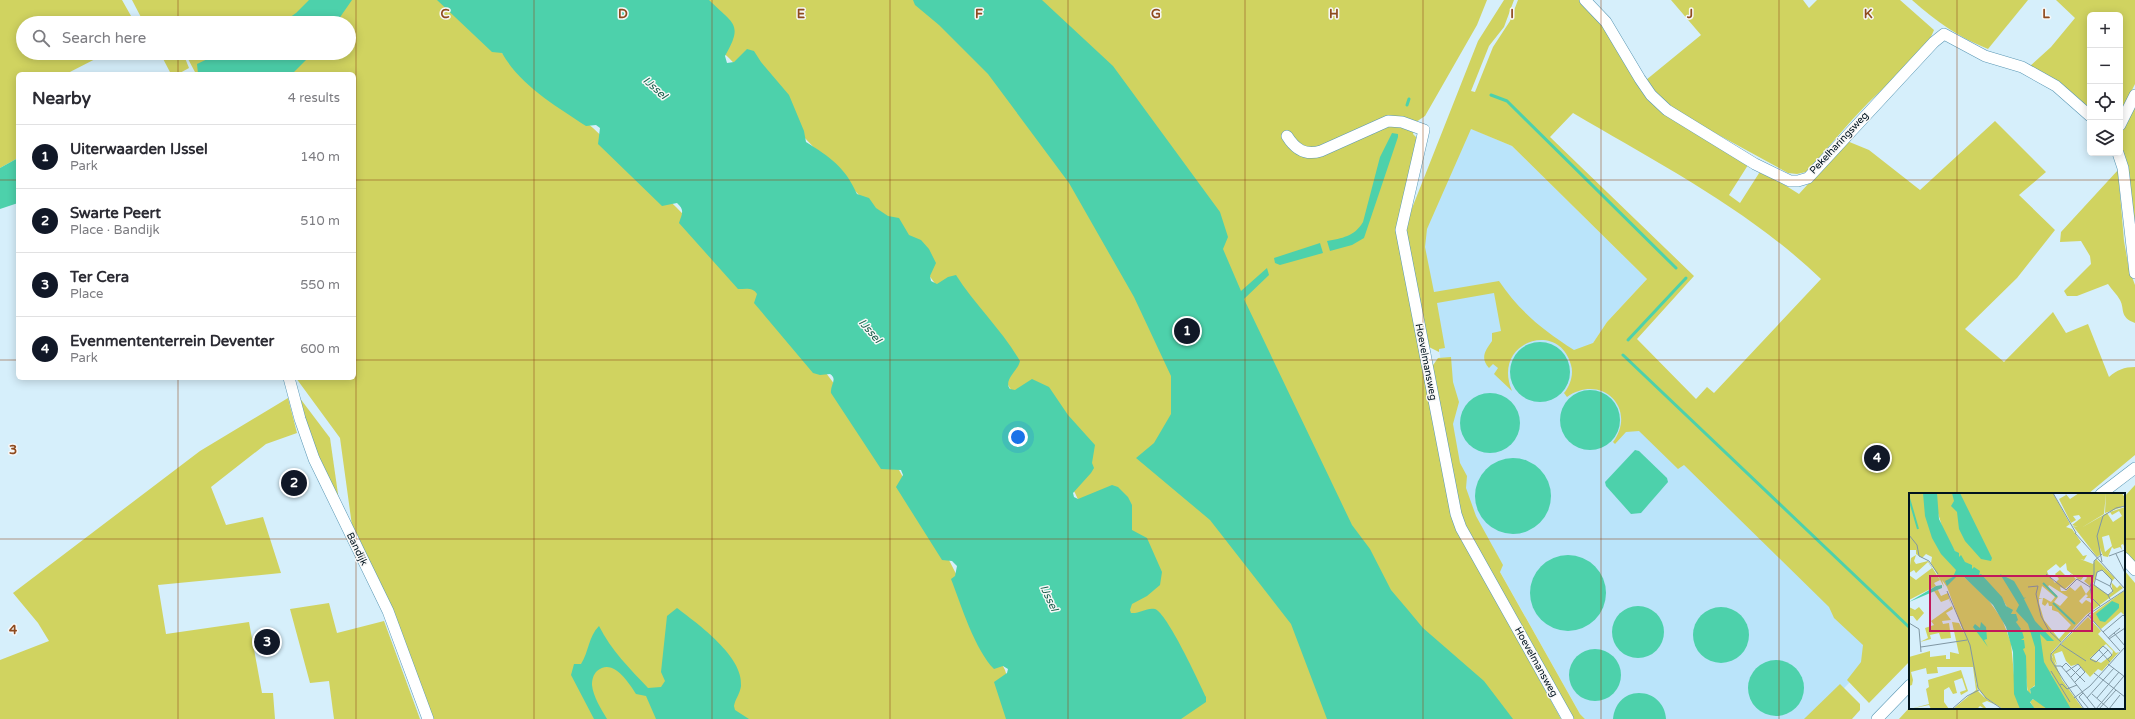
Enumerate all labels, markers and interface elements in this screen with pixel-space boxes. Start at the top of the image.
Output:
text: C [440,6,450,22]
text: D [618,6,628,22]
text: E [797,6,805,22]
text: F [975,6,983,22]
text: G [1151,6,1161,22]
text: H [1329,6,1339,22]
text: I [1510,6,1514,22]
text: J [1686,6,1693,22]
text: K [1864,6,1873,22]
text: L [2042,6,2050,22]
map controls [2087,12,2123,156]
button: + [2087,12,2123,48]
search box [16,16,356,60]
icon: search [30,27,52,49]
text: Search here [62,29,146,47]
button: − [2087,48,2123,84]
water label: IJssel [640,74,671,103]
button: locate [2087,84,2123,120]
text: Nearby [32,88,91,109]
text: 4 results [288,90,340,106]
street label: Pekelharingsweg [1807,109,1871,177]
button: layers [2087,120,2123,156]
text: Uiterwaarden IJssel [70,140,208,158]
text: 1 [41,149,49,165]
text: 140 m [300,149,340,165]
text: Park [70,158,98,174]
text: Swarte Peert [70,204,161,222]
text: 2 [41,213,49,229]
text: 510 m [300,213,340,229]
text: Place · Bandijk [70,222,160,238]
text: Ter Cera [70,268,129,286]
text: 3 [41,277,49,293]
text: 550 m [300,277,340,293]
text: Place [70,286,103,302]
water label: IJssel [856,316,885,347]
pin: 1 [1174,316,1200,346]
street label: Hoevelmansweg [1413,323,1439,401]
text: Evenmententerrein Deventer [70,332,274,350]
text: 4 [41,341,49,357]
text: 600 m [300,341,340,357]
text: Park [70,350,98,366]
your location [1008,427,1028,447]
text: 3 [9,442,17,458]
pin: 4 [1864,443,1890,473]
pin: 2 [281,468,307,498]
inset map [1909,493,2125,709]
street label: Bandijk [344,530,370,568]
water label: IJssel [1037,583,1061,614]
text: 4 [9,622,18,638]
street label: Hoevelmansweg [1512,625,1560,699]
pin: 3 [254,627,280,657]

